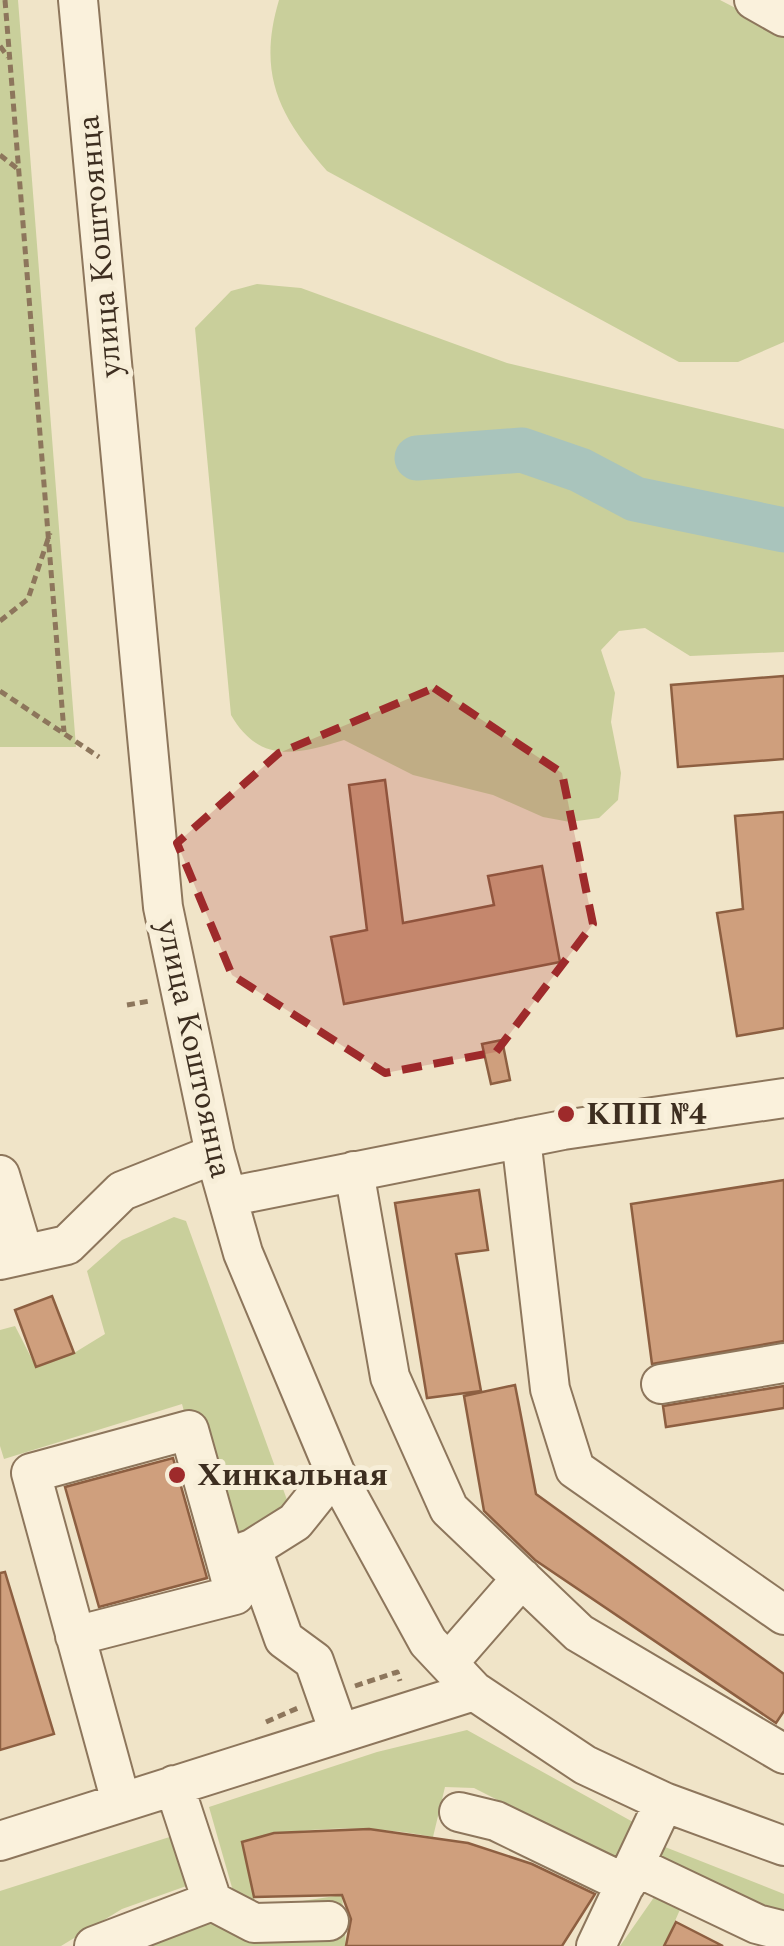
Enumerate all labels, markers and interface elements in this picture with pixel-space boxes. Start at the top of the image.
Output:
street label: улица Коштоянца [64,112,136,380]
street label: улица Коштоянца [142,914,245,1183]
place label: КПП №4 [586,1090,707,1139]
marker: КПП №4 [555,1103,577,1125]
place label: Хинкальная [197,1451,388,1500]
marker: Хинкальная [166,1464,188,1486]

